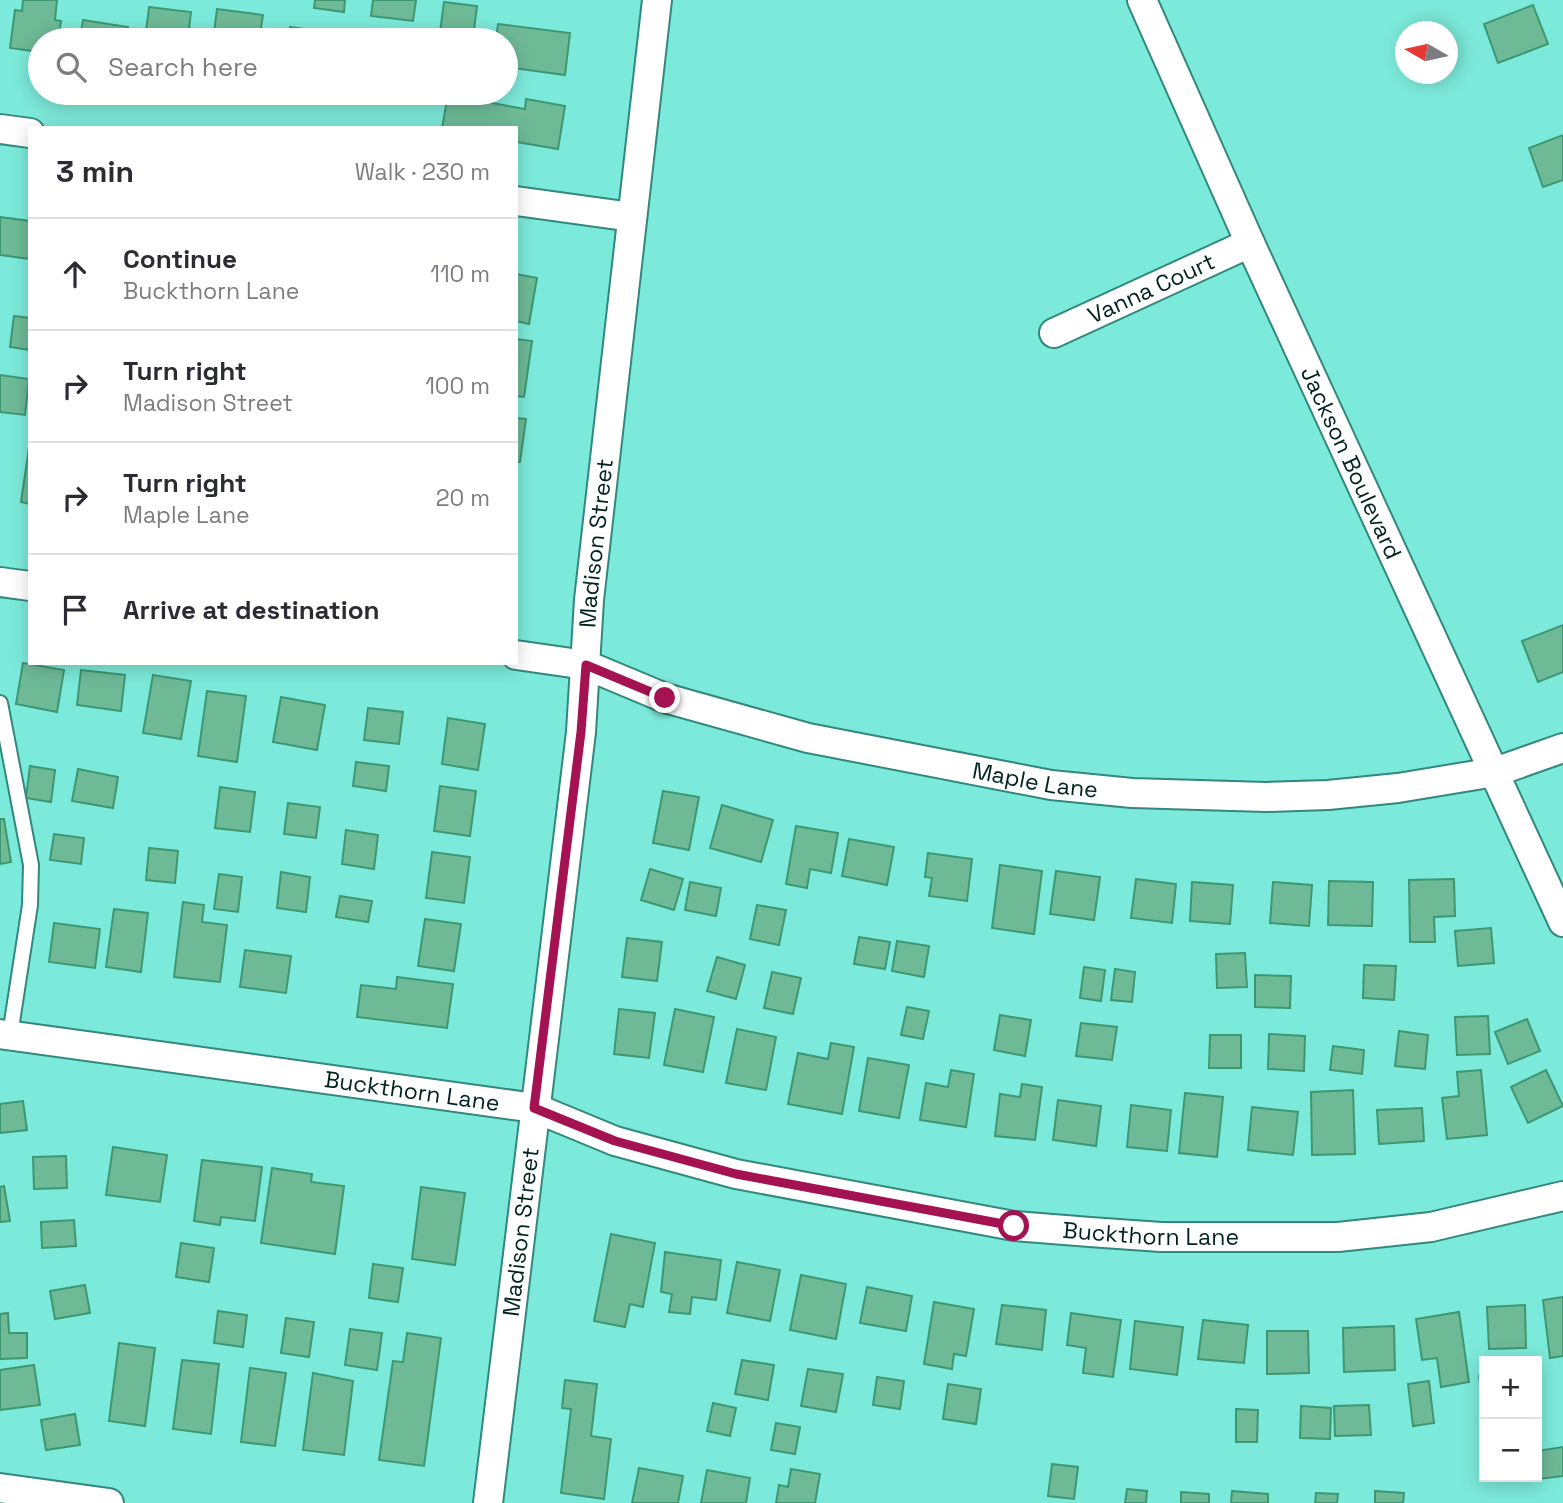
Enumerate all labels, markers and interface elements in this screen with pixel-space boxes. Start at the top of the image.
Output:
north arrow [1395,21,1458,84]
search box [28,28,518,105]
icon: search [52,48,90,86]
text: Search here [108,50,258,84]
text: 3 min [56,152,134,191]
text: Walk · 230 m [355,157,490,187]
text: Continue [123,242,237,276]
street label: Vanna Court [1083,246,1219,330]
icon: ahead [56,255,94,293]
text: 110 m [430,259,490,289]
text: Buckthorn Lane [123,276,299,306]
text: Turn right [123,354,247,388]
street label: Jackson Boulevard [1294,362,1409,564]
icon: right [56,367,94,405]
text: 100 m [425,371,490,401]
text: Madison Street [123,388,293,418]
street label: Madison Street [572,457,620,629]
text: Turn right [123,466,247,500]
icon: right [56,479,94,517]
text: 20 m [436,483,490,513]
text: Maple Lane [123,500,250,530]
icon: arrive [56,591,94,629]
text: Arrive at destination [123,593,380,627]
route end [649,682,680,713]
street label: Maple Lane [970,755,1099,805]
street label: Buckthorn Lane [323,1064,502,1118]
street label: Madison Street [496,1146,546,1318]
route start [998,1210,1029,1241]
street label: Buckthorn Lane [1062,1215,1239,1252]
map controls [1479,1356,1542,1482]
button: + [1479,1356,1542,1419]
button: − [1479,1419,1542,1482]

